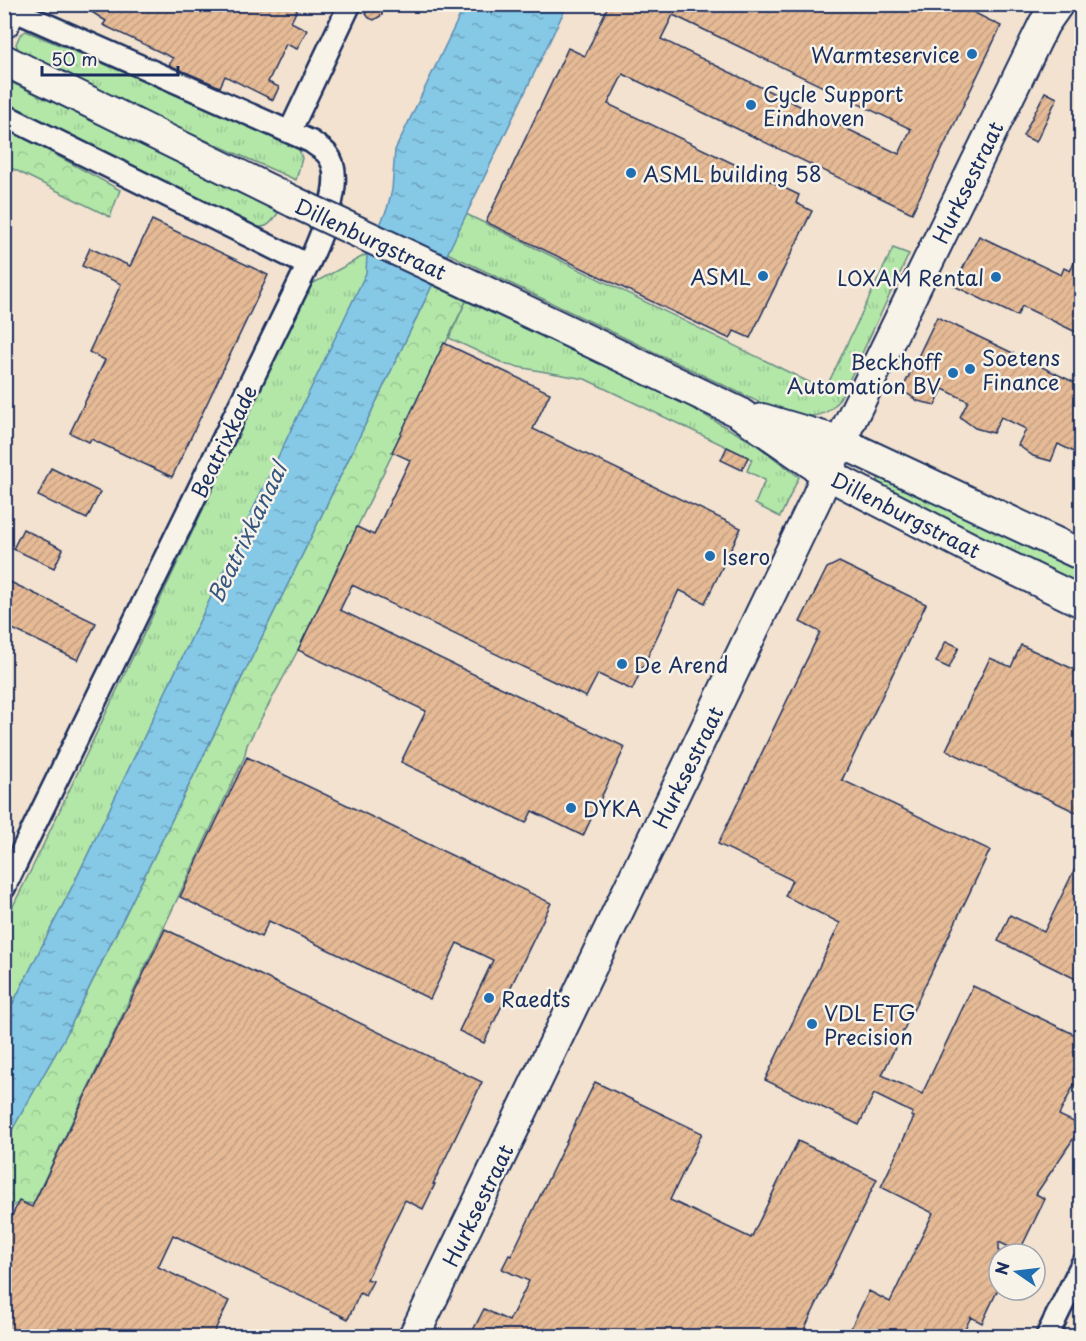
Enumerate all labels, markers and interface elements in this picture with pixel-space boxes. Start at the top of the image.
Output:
place label: Warmteservice [811,38,960,70]
scale bar [42,39,178,77]
text: 50 m [51,45,98,72]
marker: Warmteservice [965,47,979,61]
place label: Cycle Support Eindhoven [763,77,903,133]
marker: Cycle Support Eindhoven [744,98,758,112]
street label: Hurksestraat [924,115,1010,249]
place label: ASML building 58 [643,157,822,189]
marker: ASML building 58 [624,166,638,180]
street label: Dillenburgstraat [290,189,452,287]
place label: ASML [690,260,751,292]
place label: LOXAM Rental [837,261,984,293]
marker: ASML [756,269,770,283]
marker: LOXAM Rental [989,270,1003,284]
place label: Soetens Finance [982,341,1060,397]
place label: Beckhoff Automation BV [787,345,943,401]
marker: Soetens Finance [963,362,977,376]
marker: Beckhoff Automation BV [946,366,960,380]
street label: Beatrixkade [182,379,264,503]
water label: Beatrixkanaal [198,453,296,608]
street label: Dillenburgstraat [826,462,986,566]
place label: Isero [722,540,770,572]
marker: Isero [703,549,717,563]
place label: De Arend [634,648,728,680]
marker: De Arend [615,657,629,671]
street label: Hurksestraat [644,700,730,834]
place label: DYKA [583,792,642,824]
marker: DYKA [564,801,578,815]
place label: Raedts [501,982,570,1014]
marker: Raedts [482,991,496,1005]
place label: VDL ETG Precision [824,996,916,1052]
marker: VDL ETG Precision [805,1017,819,1031]
street label: Hurksestraat [434,1138,520,1272]
north arrow [987,1242,1047,1302]
text: N [988,1259,1015,1277]

